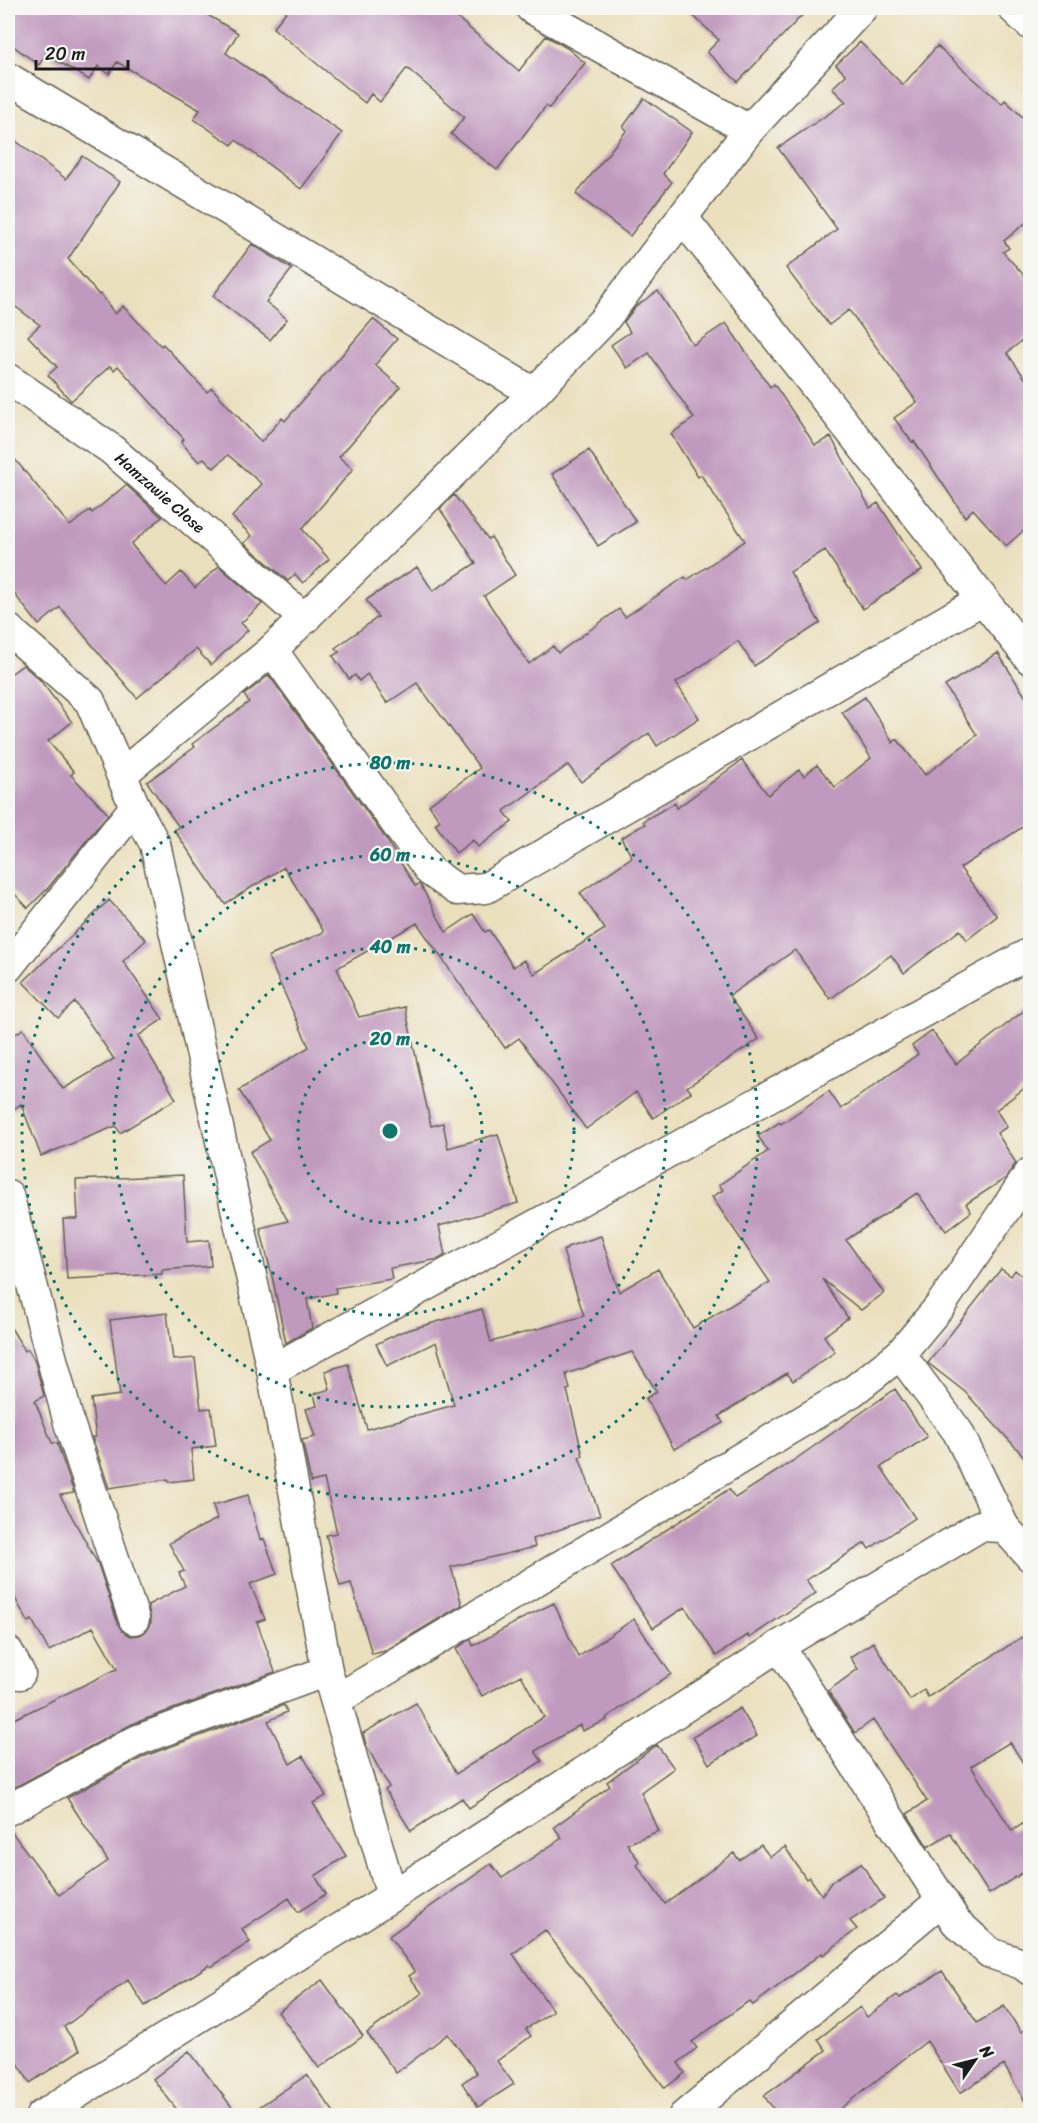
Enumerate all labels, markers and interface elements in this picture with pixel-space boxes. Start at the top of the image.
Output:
scale bar [36,33,128,71]
text: 20 m [45,38,85,70]
street label: Hamzawie Close [108,444,212,541]
text: 80 m [369,747,411,779]
text: 60 m [369,839,410,871]
text: 40 m [368,931,411,963]
text: 20 m [369,1023,410,1055]
centre of rings [380,1121,400,1141]
north arrow [945,2030,1005,2090]
text: N [971,2038,1002,2065]

